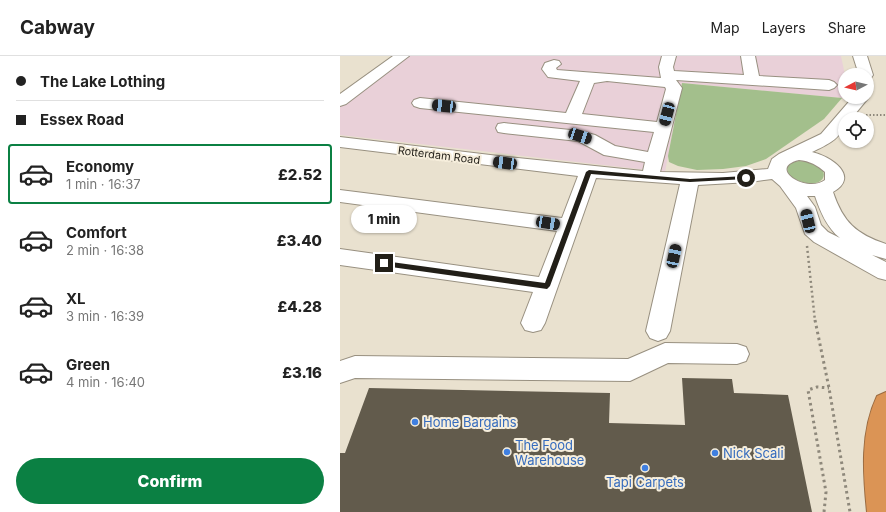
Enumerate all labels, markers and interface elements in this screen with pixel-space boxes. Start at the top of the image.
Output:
text: Cabway [20,16,95,39]
text: Map [711,19,740,36]
text: Layers [762,19,806,36]
text: Share [828,19,866,36]
north arrow [838,68,874,104]
map controls [838,68,874,148]
text: The Lake Lothing [40,72,165,91]
car [431,99,457,113]
car [658,101,676,127]
text: Essex Road [40,110,124,129]
button: locate [838,112,874,148]
car [567,127,593,145]
street label: Rotterdam Road [397,143,481,167]
icon: car [18,156,54,192]
car [492,156,518,170]
text: Economy [66,157,134,176]
text: £2.52 [278,165,322,184]
route start [737,169,755,187]
text: 1 min · 16:37 [66,176,141,192]
callout: 1 min [351,205,417,233]
car [799,208,817,234]
text: 1 min [368,211,400,227]
car [535,215,561,231]
icon: car [18,222,54,258]
text: Comfort [66,223,127,242]
text: £3.40 [277,231,322,250]
text: 2 min · 16:38 [66,242,144,258]
car [666,243,682,269]
route end [375,254,393,272]
icon: car [18,288,54,324]
text: XL [66,289,86,308]
text: £4.28 [278,297,322,316]
text: 3 min · 16:39 [66,308,144,324]
icon: car [18,354,54,390]
text: Green [66,355,110,374]
text: £3.16 [282,363,322,382]
text: 4 min · 16:40 [66,374,145,390]
place label: Home Bargains [423,414,517,430]
marker: Home Bargains [410,417,420,427]
place label: The Food Warehouse [515,437,584,468]
place label: Nick Scali [723,445,784,461]
marker: The Food Warehouse [502,447,512,457]
marker: Nick Scali [710,448,720,458]
button: Confirm [16,458,324,504]
marker: Tapi Carpets [640,463,650,473]
place label: Tapi Carpets [606,474,684,490]

